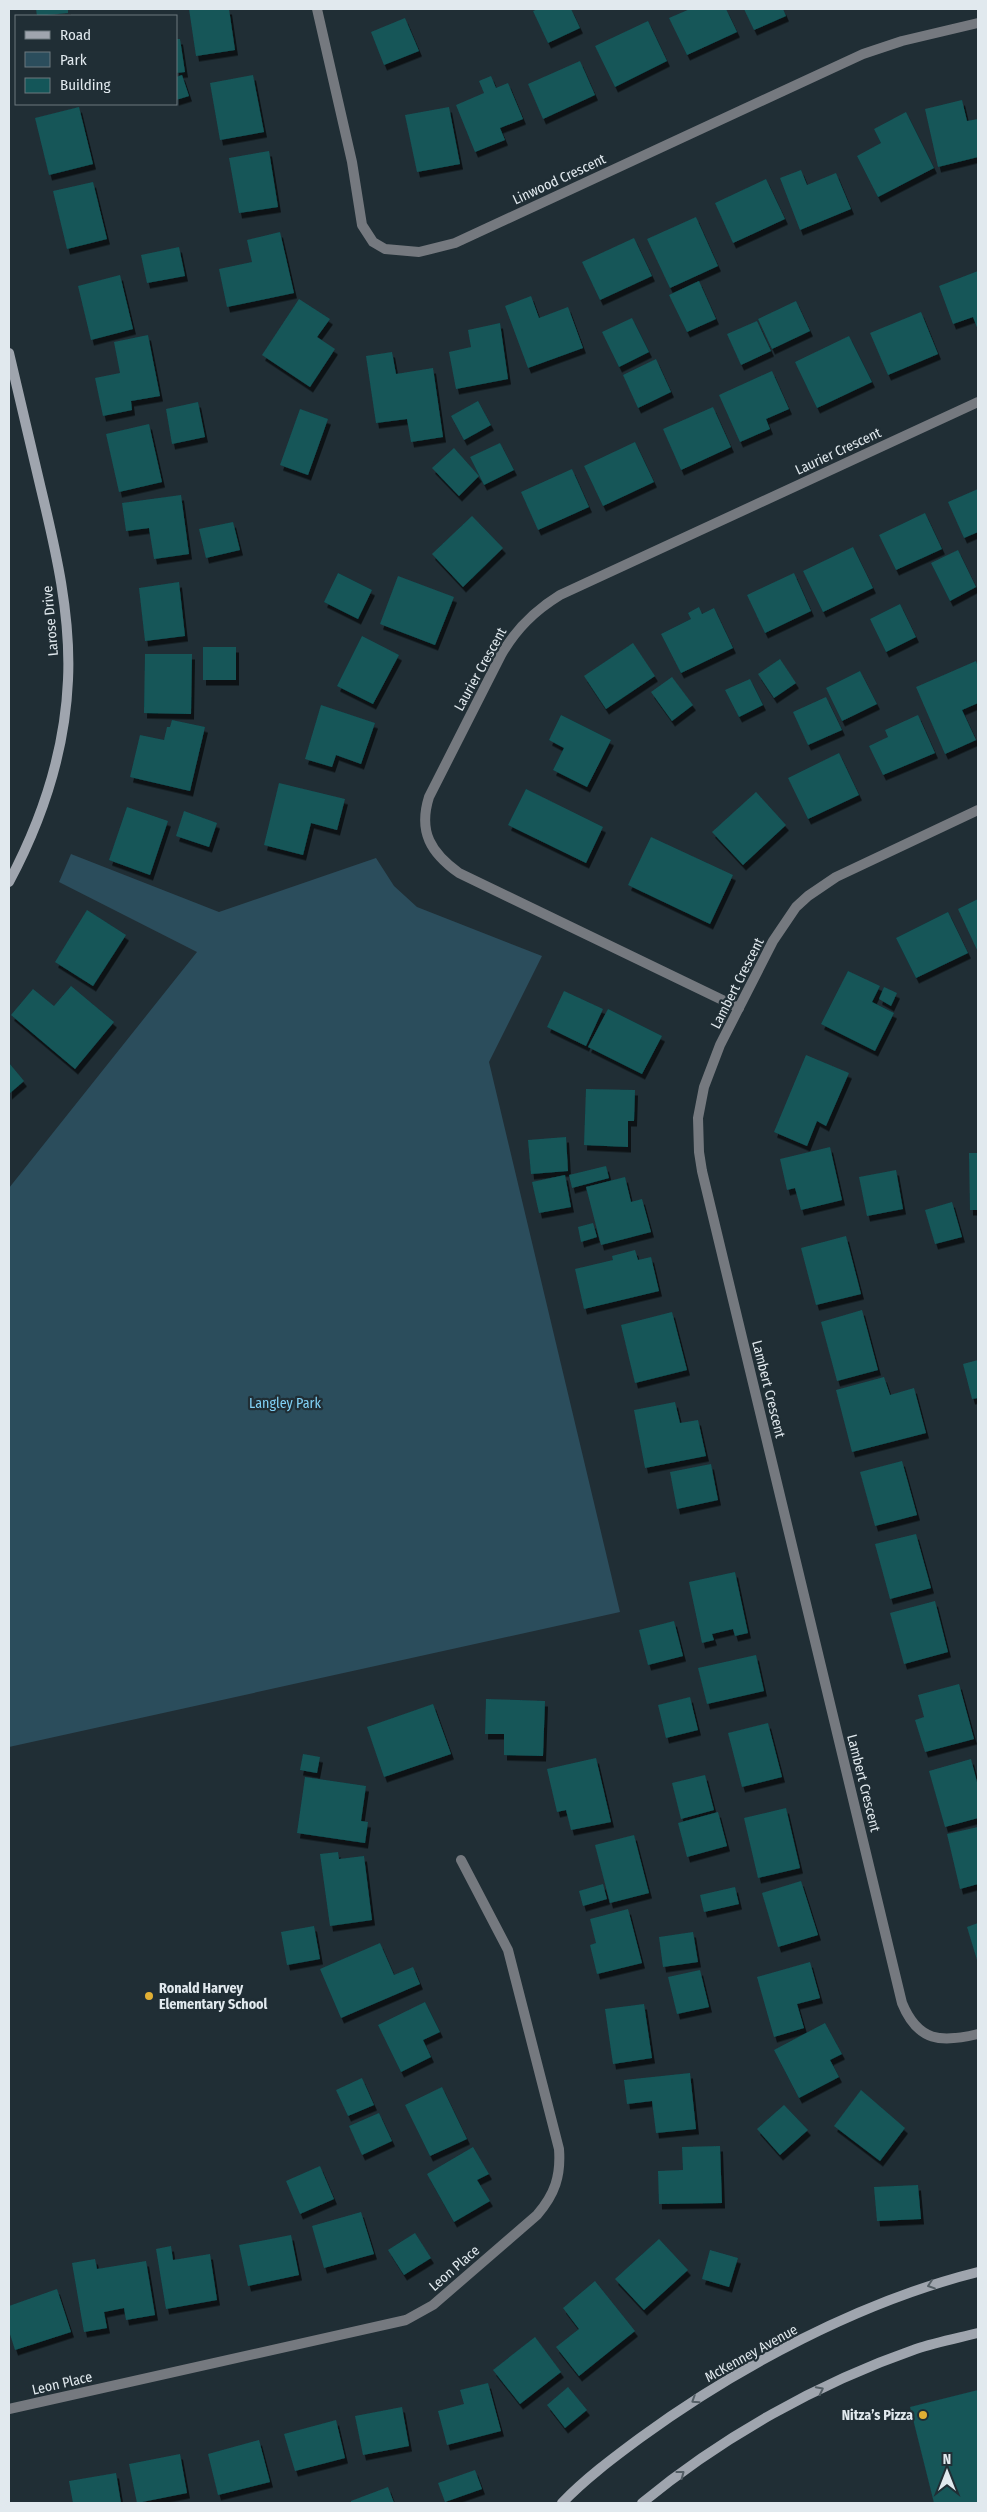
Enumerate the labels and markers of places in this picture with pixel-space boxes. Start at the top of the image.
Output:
place label: Ronald Harvey Elementary School [159,1980,268,2013]
marker: Ronald Harvey Elementary School [143,1990,155,2002]
place label: Nitza’s Pizza [842,2407,913,2424]
marker: Nitza’s Pizza [917,2409,929,2421]

